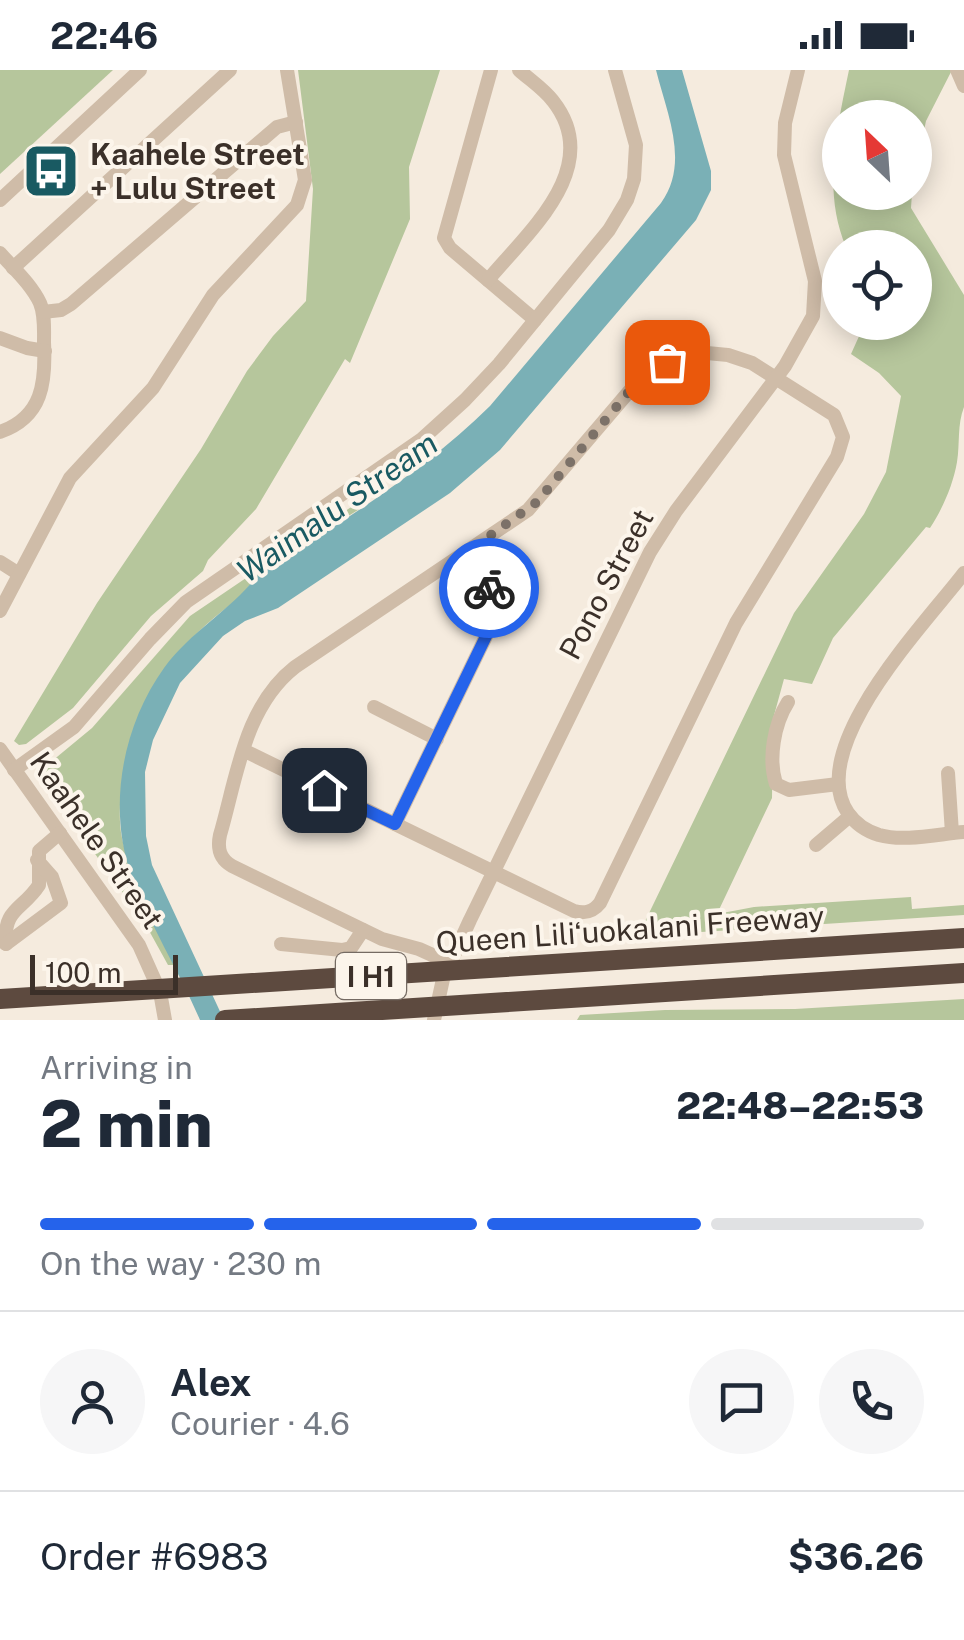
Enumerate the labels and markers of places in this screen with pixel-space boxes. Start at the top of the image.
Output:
place label: Kaahele Street + Lulu Street [90,136,305,206]
bus stop icon: Kaahele Street + Lulu Street [21,141,81,201]
pin [625,320,710,405]
pin [282,748,367,833]

